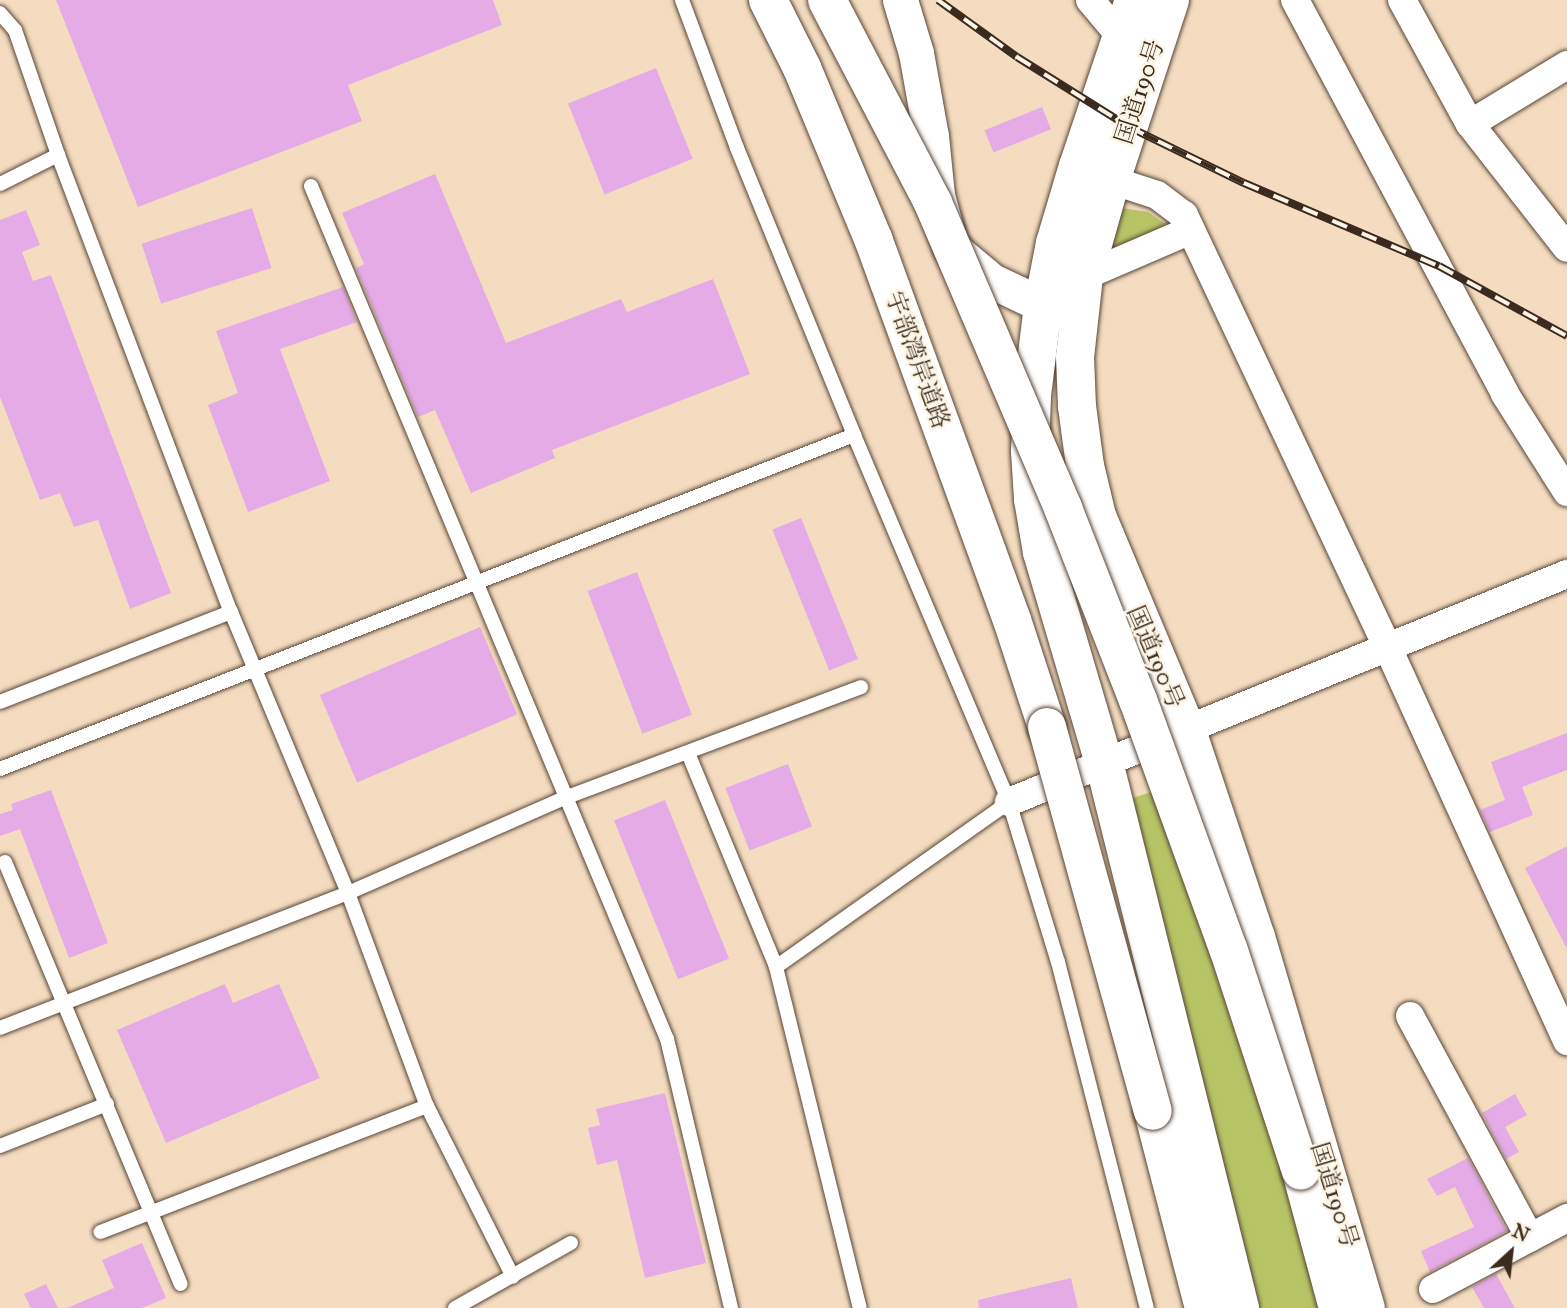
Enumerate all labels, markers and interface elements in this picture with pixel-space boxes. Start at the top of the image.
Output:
street label: 国道190号 [1110,36,1170,148]
street label: 宇部湾岸道路 [879,287,955,433]
street label: 国道190号 [1121,602,1189,712]
street label: 国道190号 [1304,1139,1364,1251]
north arrow [1476,1217,1546,1287]
text: N [1508,1219,1533,1247]

